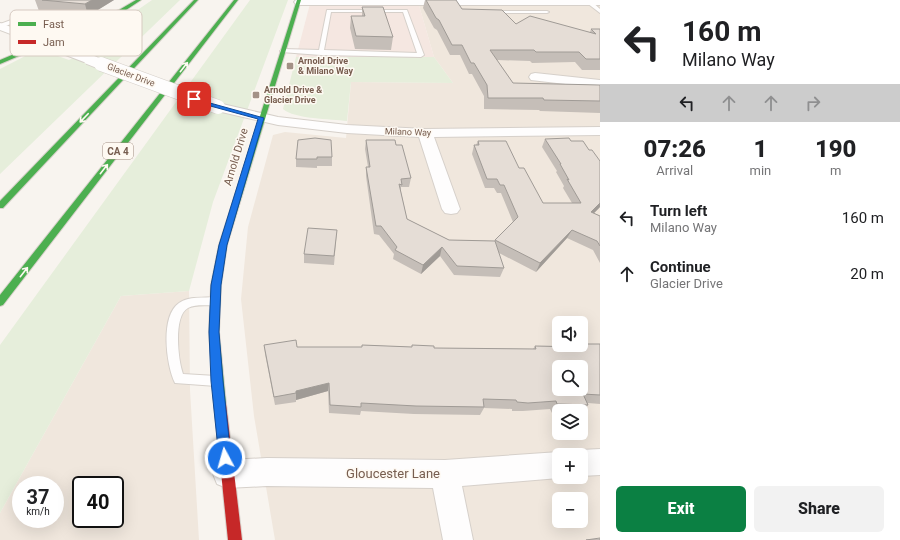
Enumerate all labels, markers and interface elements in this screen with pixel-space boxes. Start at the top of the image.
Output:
legend [10,10,142,56]
text: 160 m [682,15,761,48]
icon: left [616,16,668,68]
text: Fast [43,18,65,31]
text: Jam [43,36,65,49]
text: Milano Way [682,49,775,70]
place label: Arnold Drive & Milano Way [298,56,353,76]
street label: Glacier Drive [106,61,157,89]
one-way arrow [180,61,188,72]
marker: Arnold Drive & Milano Way [285,61,295,71]
pin [177,82,211,116]
place label: Arnold Drive & Glacier Drive [264,85,322,105]
icon: arrive [183,88,205,110]
marker: Arnold Drive & Glacier Drive [251,90,261,100]
icon: left [676,92,698,114]
icon: ahead [718,92,740,114]
icon: ahead [760,92,782,114]
icon: right [802,92,824,114]
one-way arrow [79,113,89,123]
street label: Arnold Drive [221,126,251,187]
street label: Milano Way [385,126,432,138]
text: 07:26 [644,135,706,163]
text: 1 [753,135,767,163]
text: 190 [815,135,856,163]
road number: CA 4 [103,143,133,159]
text: Arrival [656,163,693,178]
text: min [750,163,771,178]
text: m [830,163,841,178]
one-way arrow [100,164,108,175]
text: Turn left [650,202,707,220]
icon: left [616,207,638,229]
text: 160 m [842,209,884,227]
text: Milano Way [650,220,717,235]
text: Continue [650,258,711,276]
icon: ahead [616,263,638,285]
text: 20 m [850,265,884,283]
one-way arrow [20,266,28,277]
text: Glacier Drive [650,276,723,291]
map controls [552,316,588,528]
button: sound [552,316,588,352]
button: search [552,360,588,396]
button: layers [552,404,588,440]
position arrow [204,437,246,479]
button: + [552,448,588,484]
street label: Gloucester Lane [346,466,440,481]
speed limit sign: 40 [72,476,124,528]
text: 37 [27,485,49,509]
button: Exit [616,486,746,532]
button: Share [754,486,884,532]
button: − [552,492,588,528]
text: km/h [26,506,50,517]

